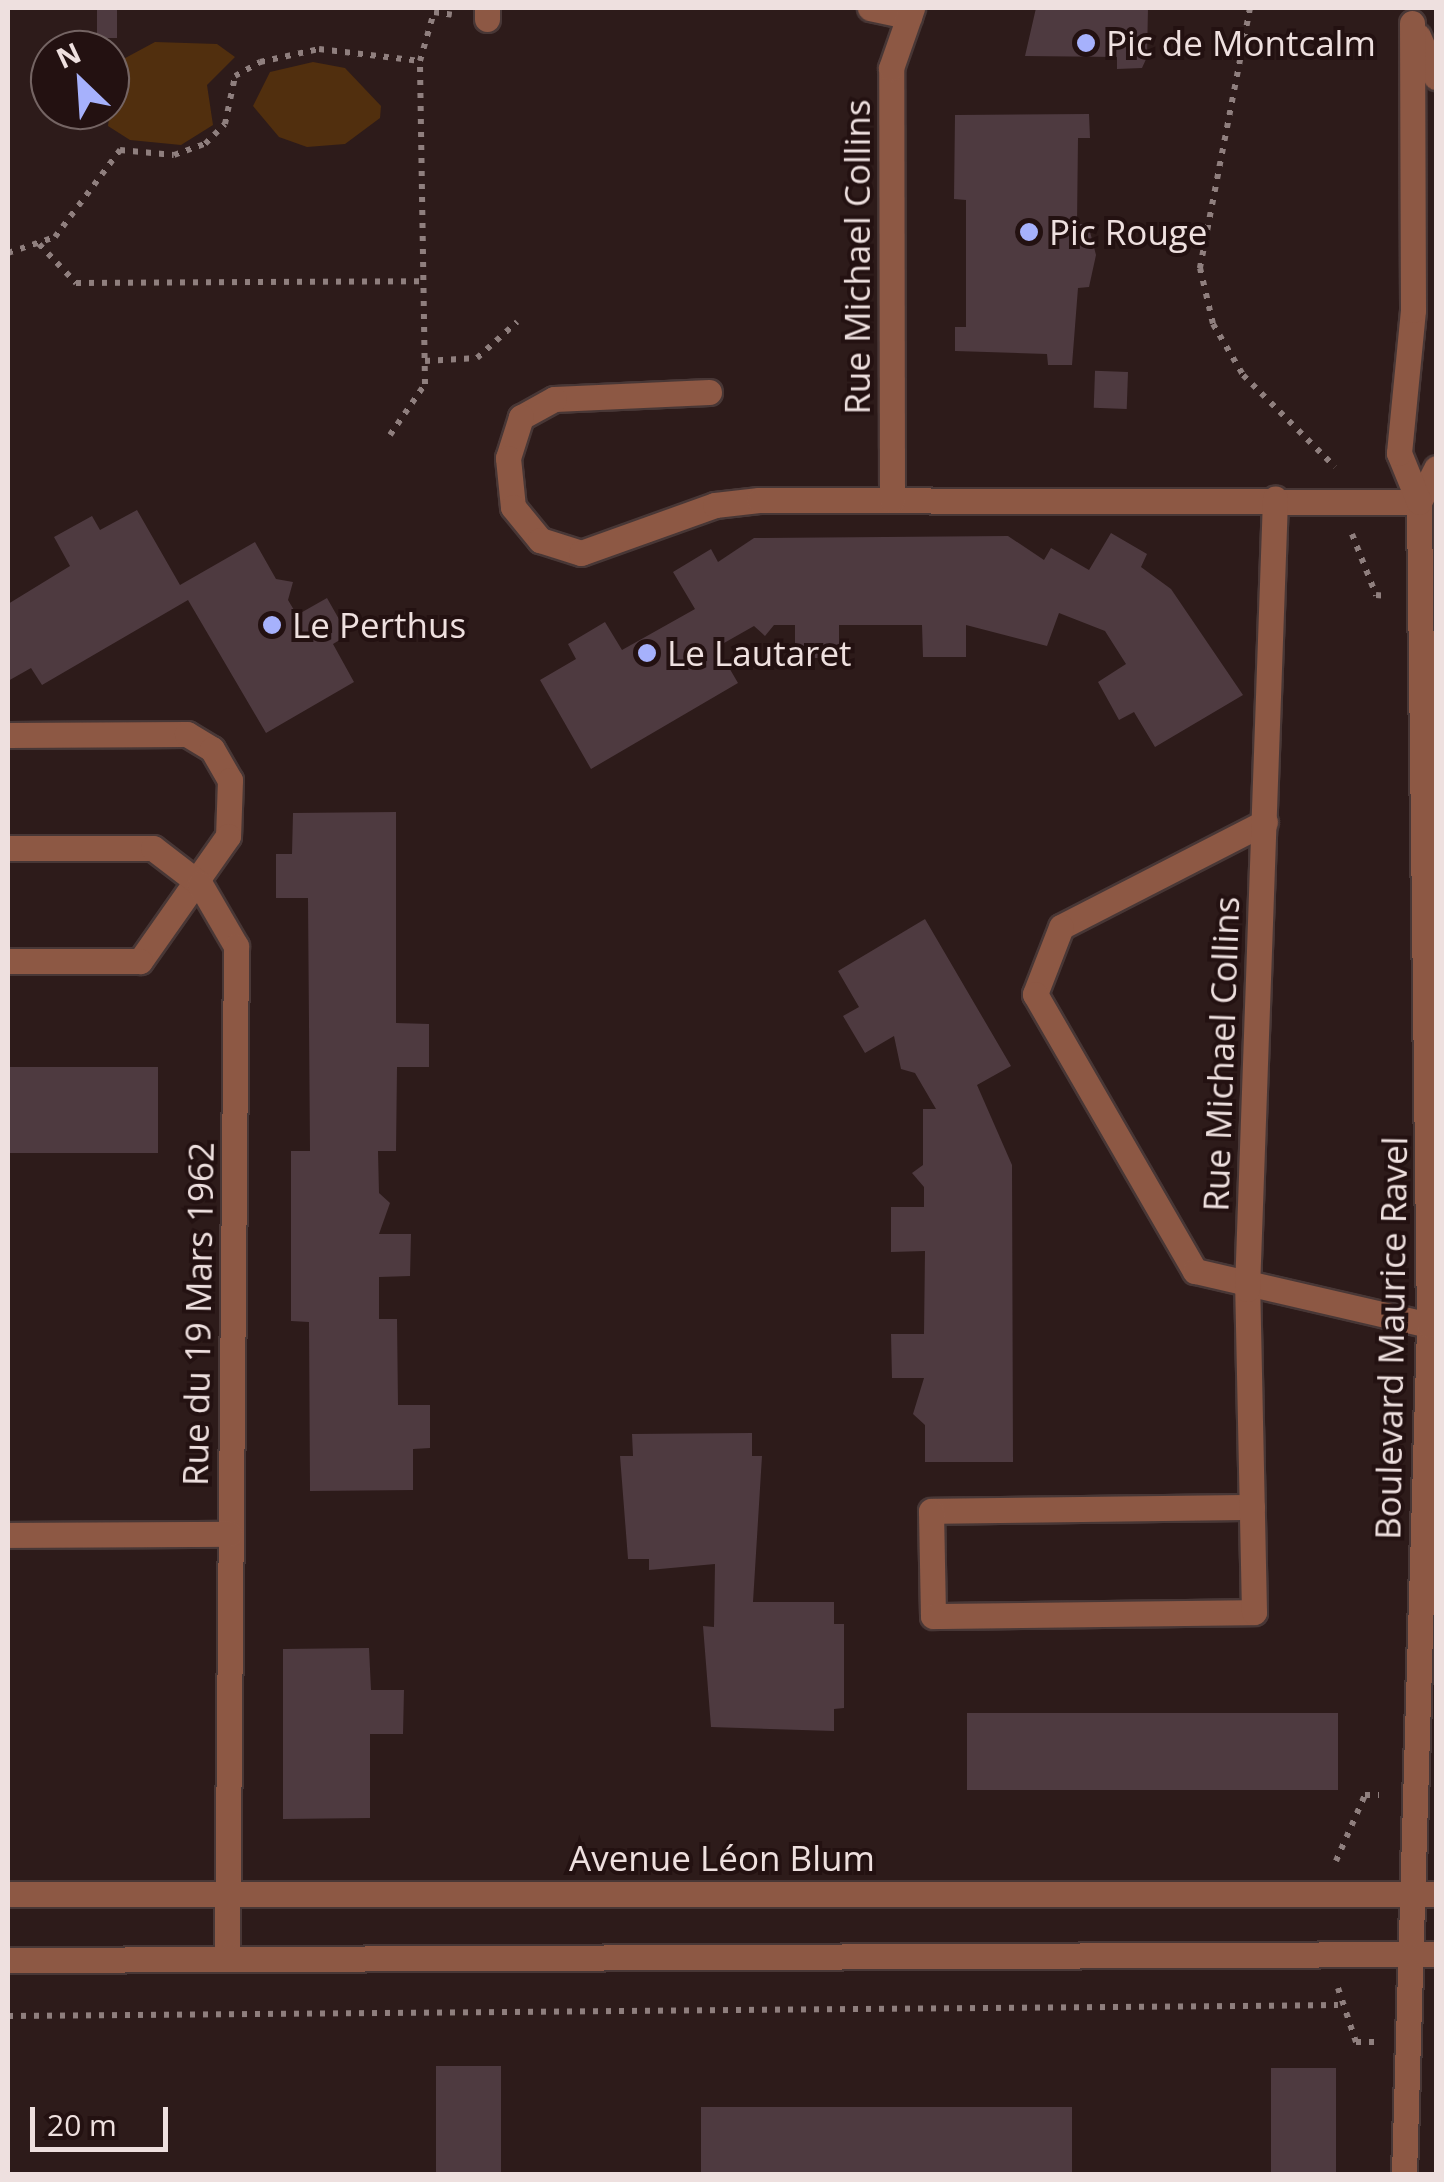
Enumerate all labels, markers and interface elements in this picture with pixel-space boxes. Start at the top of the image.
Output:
place label: Pic de Montcalm [1106,22,1376,64]
north arrow [30,30,130,130]
marker: Pic de Montcalm [1075,32,1097,54]
text: N [50,33,87,77]
street label: Rue Michael Collins [836,99,878,415]
place label: Pic Rouge [1049,211,1208,253]
marker: Pic Rouge [1018,221,1040,243]
place label: Le Perthus [292,604,466,646]
marker: Le Perthus [261,614,283,636]
place label: Le Lautaret [667,632,852,674]
marker: Le Lautaret [636,642,658,664]
street label: Rue Michael Collins [1195,896,1247,1212]
street label: Boulevard Maurice Ravel [1366,1136,1416,1540]
street label: Rue du 19 Mars 1962 [174,1142,222,1486]
street label: Avenue Léon Blum [569,1837,875,1879]
scale bar [35,2087,172,2149]
text: 20 m [47,2104,117,2145]

